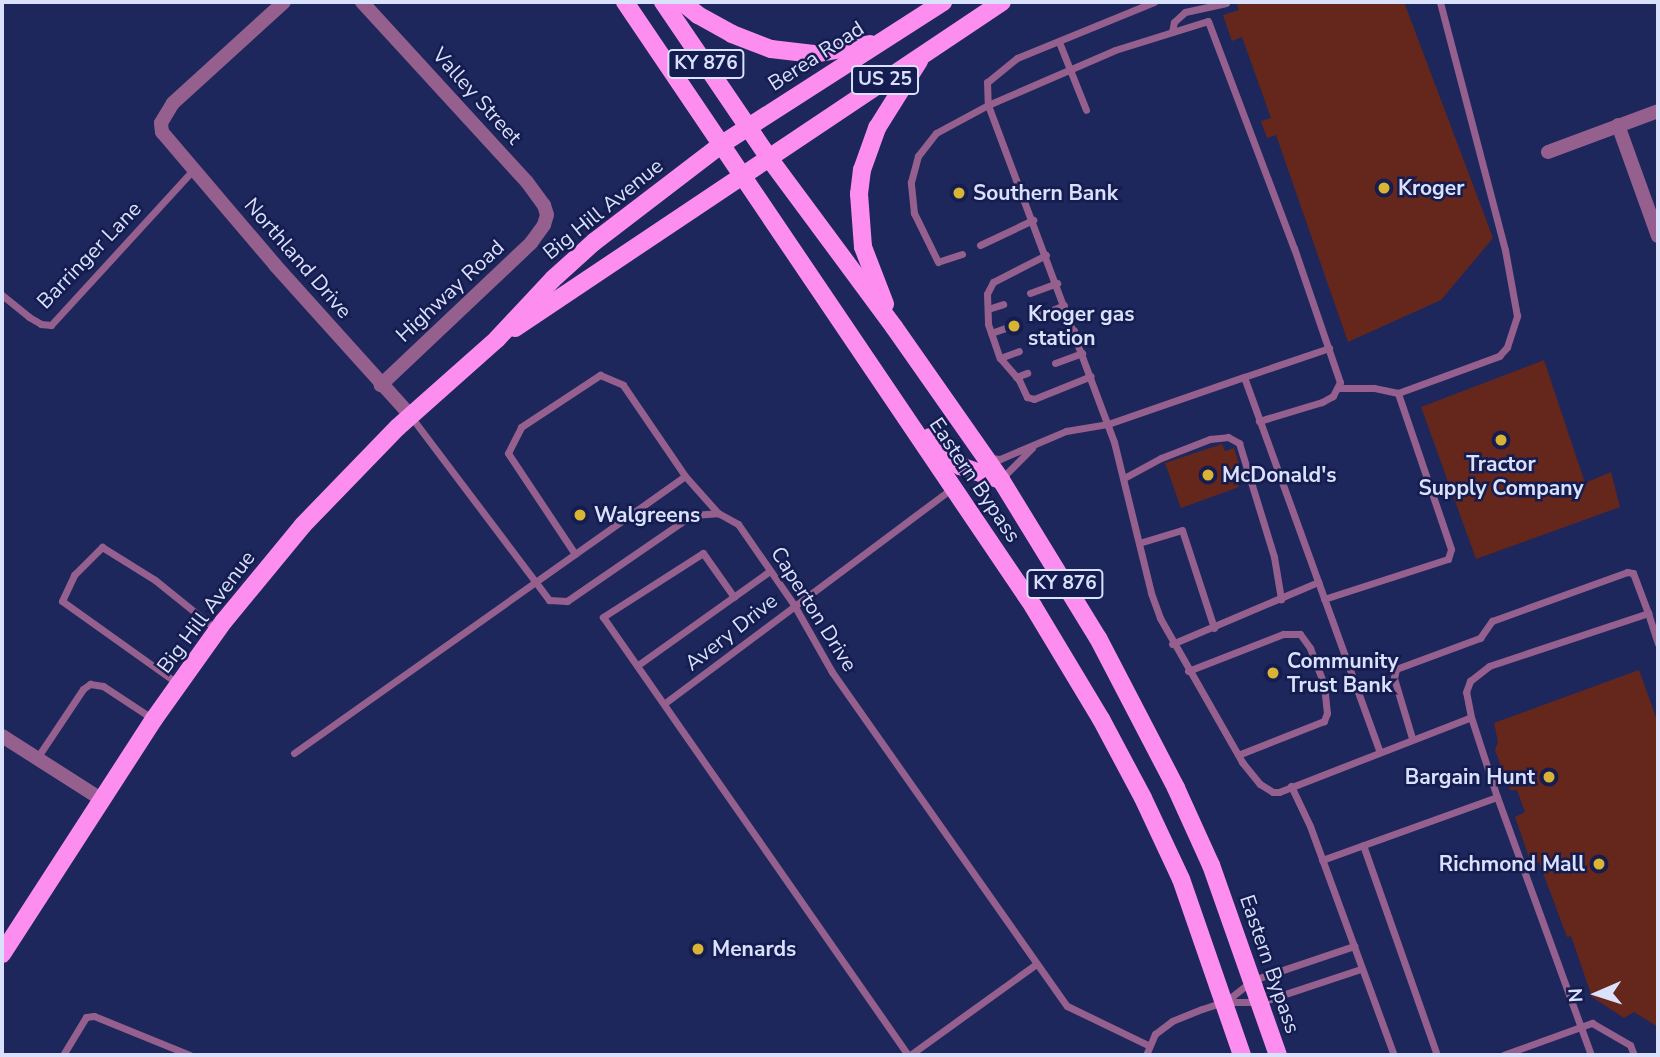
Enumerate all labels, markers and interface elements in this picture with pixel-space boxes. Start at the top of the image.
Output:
street label: Berea Road [763,16,869,96]
street label: Valley Street [427,43,527,149]
road number: KY 876 [666,48,746,80]
road number: US 25 [850,64,920,96]
street label: Big Hill Avenue [538,153,668,265]
place label: Kroger [1398,175,1464,201]
place label: Southern Bank [973,180,1118,206]
marker: Kroger [1376,180,1392,196]
marker: Southern Bank [951,185,967,201]
street label: Northland Drive [239,193,357,323]
street label: Barringer Lane [32,196,146,314]
street label: Highway Road [391,235,509,347]
place label: Kroger gas station [1028,301,1134,351]
marker: Kroger gas station [1006,318,1022,334]
street label: Eastern Bypass [924,413,1026,547]
marker: Tractor Supply Company [1493,432,1509,448]
place label: Tractor Supply Company [1418,451,1584,501]
place label: McDonald's [1222,462,1337,488]
marker: McDonald's [1200,467,1216,483]
place label: Walgreens [594,502,700,528]
marker: Walgreens [572,507,588,523]
street label: Caperton Drive [766,542,862,676]
street label: Big Hill Avenue [152,546,260,678]
road number: KY 876 [1025,568,1105,600]
street label: Avery Drive [680,588,782,676]
place label: Community Trust Bank [1287,648,1399,698]
marker: Community Trust Bank [1265,665,1281,681]
place label: Bargain Hunt [1405,764,1535,790]
marker: Bargain Hunt [1541,769,1557,785]
place label: Richmond Mall [1439,851,1585,877]
marker: Richmond Mall [1591,856,1607,872]
street label: Eastern Bypass [1234,891,1306,1037]
place label: Menards [712,936,796,962]
marker: Menards [690,941,706,957]
north arrow [1562,959,1632,1029]
text: N [1563,987,1589,1003]

